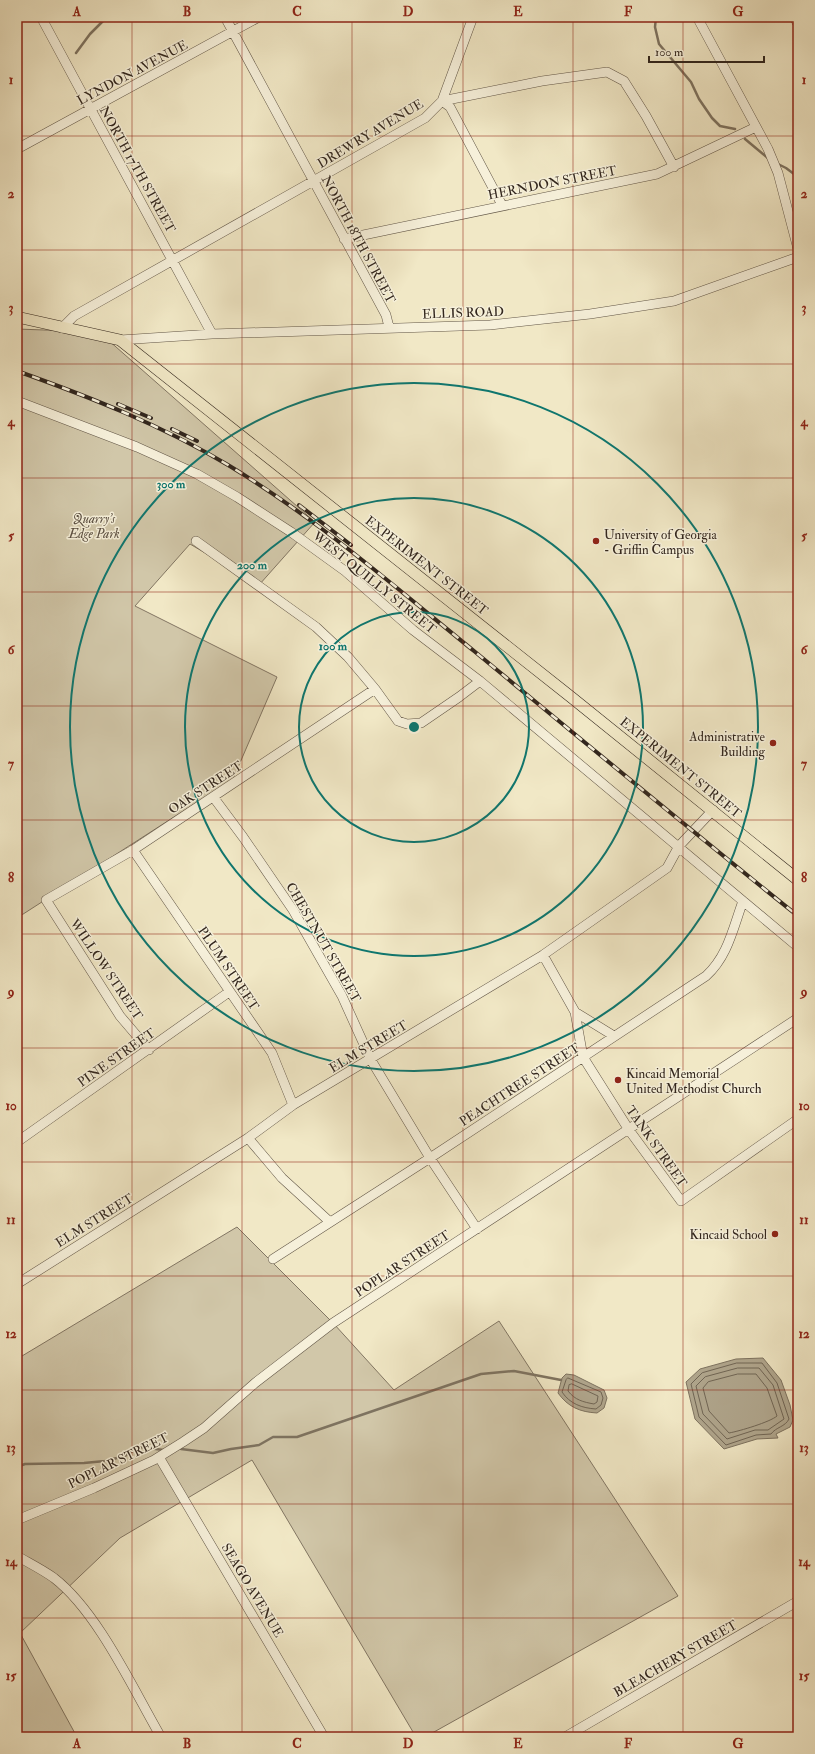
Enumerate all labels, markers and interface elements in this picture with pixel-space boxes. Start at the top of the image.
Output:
text: A [72,4,82,20]
text: B [183,4,191,20]
text: C [292,4,302,20]
text: D [403,4,414,20]
text: E [513,4,523,20]
text: F [624,4,633,20]
text: G [733,4,744,20]
street label: LYNDON AVENUE [74,37,190,109]
scale bar [649,38,764,64]
text: 100 m [655,45,684,60]
text: 1 [9,72,14,88]
text: 1 [802,72,807,88]
street label: DREWRY AVENUE [315,96,426,172]
street label: NORTH 17TH STREET [96,103,179,236]
street label: HERNDON STREET [486,163,618,203]
street label: NORTH 18TH STREET [318,173,399,306]
text: 2 [8,186,15,202]
text: 2 [801,186,808,202]
text: 3 [9,300,14,316]
text: 3 [802,300,807,316]
street label: ELLIS ROAD [422,304,504,322]
text: 4 [6,414,15,430]
text: 4 [799,414,808,430]
text: 300 m [157,477,186,492]
park label: Quarry's Edge Park [67,511,120,542]
street label: EXPERIMENT STREET [362,513,491,619]
place label: University of Georgia - Griffin Campus [604,527,717,559]
text: 5 [8,528,14,544]
street label: WEST QUILLY STREET [309,528,439,638]
text: 5 [801,528,807,544]
marker: University of Georgia - Griffin Campus [591,536,601,546]
text: 200 m [237,558,268,573]
text: 100 m [319,639,348,654]
text: 6 [8,642,16,658]
text: 6 [801,642,809,658]
street label: EXPERIMENT STREET [616,714,745,822]
centre of rings [407,720,421,734]
place label: Administrative Building [688,729,766,760]
marker: Administrative Building [768,738,778,748]
text: 7 [8,756,15,772]
text: 7 [801,756,808,772]
street label: OAK STREET [166,758,246,818]
text: 8 [8,870,14,886]
text: 8 [801,870,807,886]
street label: CHESTNUT STREET [282,880,364,1006]
street label: WILLOW STREET [66,915,146,1023]
street label: PLUM STREET [194,924,262,1014]
text: 9 [6,984,15,1000]
text: 9 [799,984,808,1000]
street label: ELM STREET [326,1017,411,1077]
street label: PINE STREET [75,1025,159,1091]
street label: PEACHTREE STREET [456,1040,583,1130]
place label: Kincaid Memorial United Methodist Church [626,1066,762,1097]
marker: Kincaid Memorial United Methodist Church [613,1075,623,1085]
text: 10 [5,1098,17,1114]
text: 10 [798,1098,810,1114]
street label: TANK STREET [622,1103,690,1191]
street label: ELM STREET [53,1190,137,1251]
text: 11 [6,1212,16,1228]
text: 11 [799,1212,809,1228]
street label: POPLAR STREET [352,1227,453,1301]
place label: Kincaid School [690,1227,768,1243]
marker: Kincaid School [770,1229,780,1239]
text: 12 [5,1326,17,1342]
text: 12 [798,1326,810,1342]
street label: POPLAR STREET [65,1429,172,1492]
text: 13 [6,1440,16,1456]
text: 13 [799,1440,809,1456]
street label: SEAGO AVENUE [218,1541,287,1640]
text: 14 [5,1554,18,1570]
text: 14 [798,1554,811,1570]
street label: BLEACHERY STREET [611,1617,740,1701]
text: 15 [6,1668,16,1684]
text: 15 [799,1668,809,1684]
text: A [72,1736,82,1752]
text: B [183,1736,191,1752]
text: C [292,1736,302,1752]
text: D [403,1736,414,1752]
text: E [513,1736,523,1752]
text: F [624,1736,633,1752]
text: G [733,1736,744,1752]

